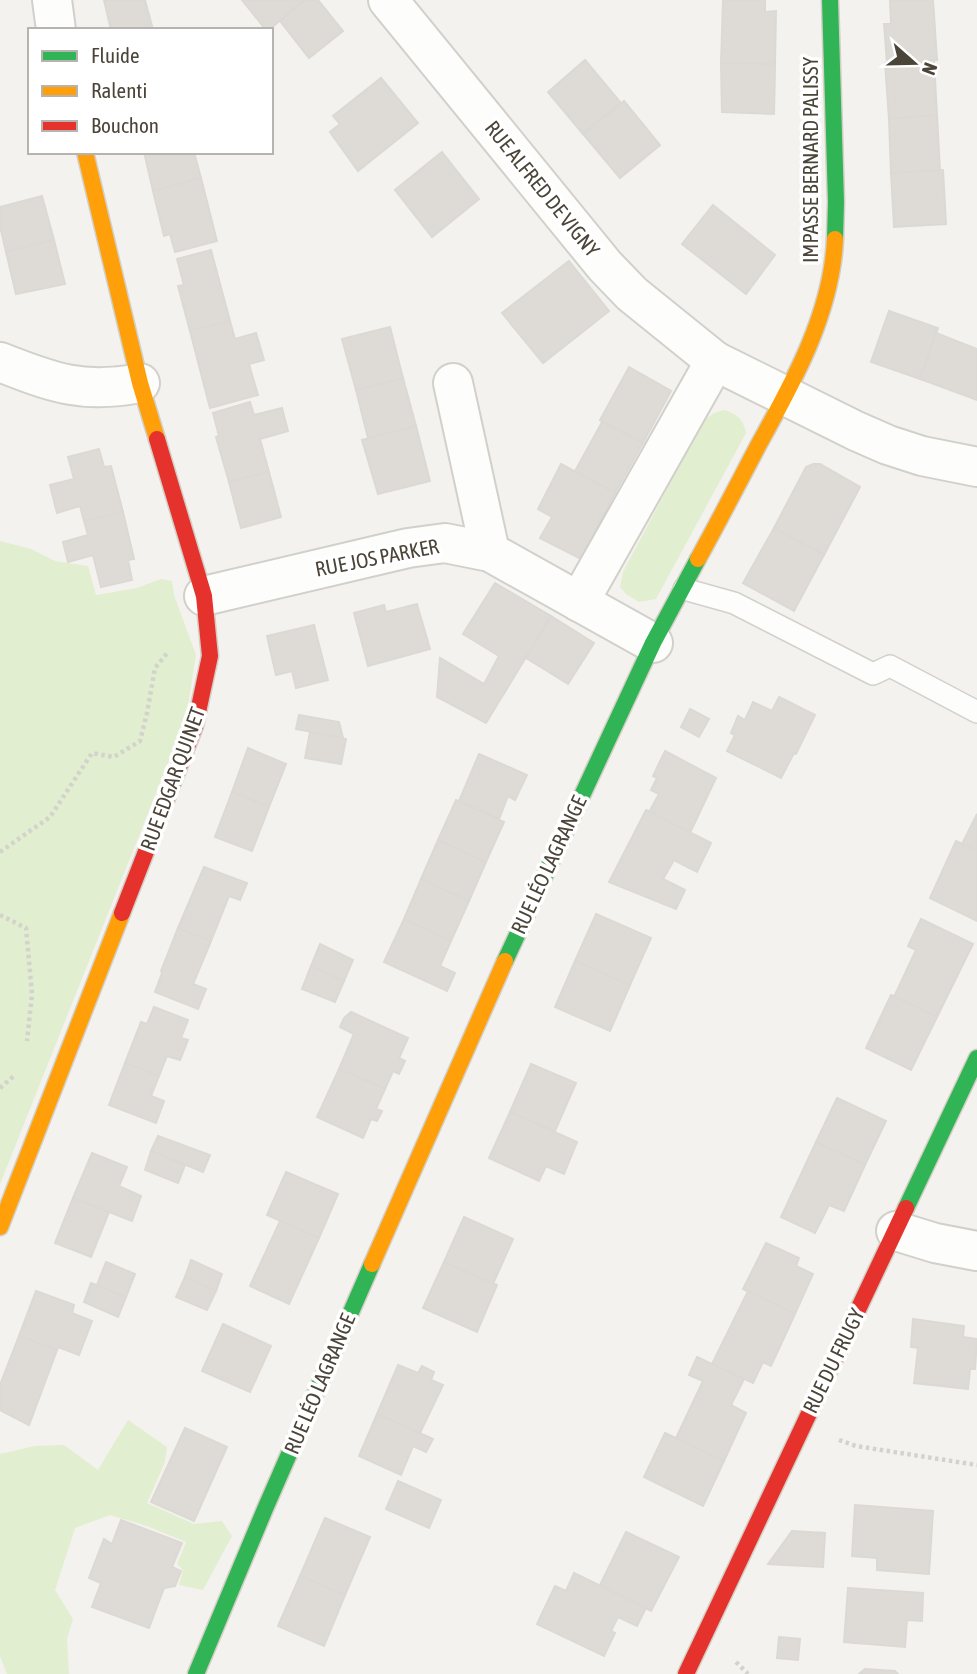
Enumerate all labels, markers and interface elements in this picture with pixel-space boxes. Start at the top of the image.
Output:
legend [28,28,273,154]
north arrow [879,28,949,98]
text: Fluide [91,43,140,67]
street label: IMPASSE BERNARD PALISSY [798,56,822,263]
text: N [918,60,942,78]
text: Ralenti [91,78,147,102]
text: Bouchon [91,113,159,137]
street label: RUE ALFRED DE VIGNY [481,116,605,262]
street label: RUE JOS PARKER [313,533,441,581]
street label: RUE EDGAR QUINET [135,704,209,854]
street label: RUE LÉO LAGRANGE [506,792,591,938]
street label: RUE DU FRUGY [797,1304,869,1417]
street label: RUE LÉO LAGRANGE [279,1310,359,1457]

